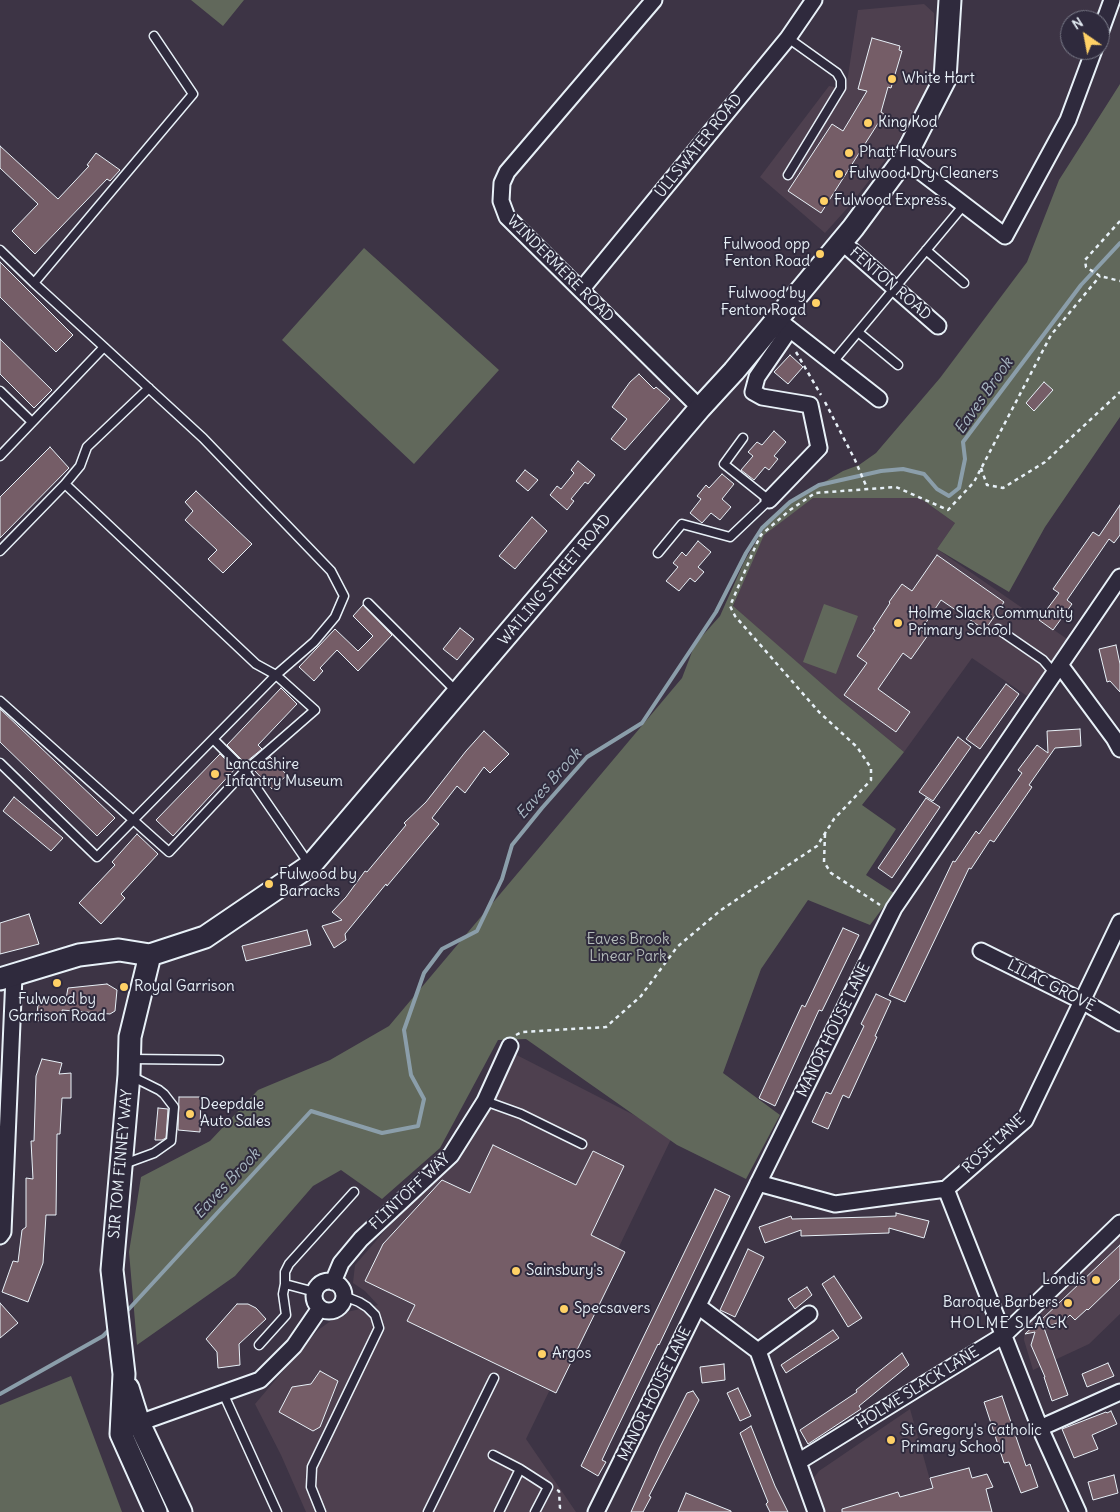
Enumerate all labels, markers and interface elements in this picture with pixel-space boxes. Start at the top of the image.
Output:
north arrow [1060,10,1110,60]
text: N [1068,13,1086,33]
place label: White Hart [902,70,975,88]
marker: White Hart [886,73,898,85]
street label: ULLSWATER ROAD [652,91,746,201]
place label: King Kod [878,114,938,132]
marker: King Kod [862,117,874,129]
place label: Phatt Flavours [859,144,957,162]
marker: Phatt Flavours [843,147,855,159]
place label: Fulwood Dry Cleaners [849,165,999,183]
marker: Fulwood Dry Cleaners [833,168,845,180]
place label: Fulwood Express [834,192,947,210]
marker: Fulwood Express [818,195,830,207]
street label: WINDERMERE ROAD [503,212,617,326]
place label: Fulwood opp Fenton Road [723,236,810,271]
street label: FENTON ROAD [846,244,934,324]
marker: Fulwood opp Fenton Road [814,248,826,260]
place label: Fulwood by Fenton Road [721,285,806,320]
marker: Fulwood by Fenton Road [810,297,822,309]
water label: Eaves Brook [951,354,1017,438]
street label: WATLING STREET ROAD [495,511,615,649]
place label: Holme Slack Community Primary School [908,605,1073,640]
marker: Holme Slack Community Primary School [892,617,904,629]
water label: Eaves Brook [512,745,586,823]
place label: Lancashire Infantry Museum [225,756,343,791]
marker: Lancashire Infantry Museum [209,768,221,780]
place label: Fulwood by Barracks [279,866,357,901]
marker: Fulwood by Barracks [263,878,275,890]
park label: Eaves Brook Linear Park [586,931,670,966]
street label: LILAC GROVE [1004,956,1098,1016]
street label: MANOR HOUSE LANE [794,960,874,1100]
marker: Fulwood by Garrison Road [51,977,63,989]
place label: Royal Garrison [134,978,235,996]
marker: Royal Garrison [118,981,130,993]
place label: Fulwood by Garrison Road [8,991,106,1026]
street label: SIR TOM FINNEY WAY [106,1089,136,1239]
place label: Deepdale Auto Sales [200,1096,271,1131]
marker: Deepdale Auto Sales [184,1108,196,1120]
street label: ROSE LANE [959,1111,1029,1177]
water label: Eaves Brook [190,1145,264,1223]
street label: FLINTOFF WAY [366,1150,454,1234]
place label: Sainsbury's [526,1262,603,1280]
marker: Sainsbury's [510,1265,522,1277]
place label: Londis [1042,1271,1086,1289]
marker: Londis [1090,1274,1102,1286]
place label: Baroque Barbers [943,1294,1058,1312]
marker: Baroque Barbers [1062,1297,1074,1309]
place label: Specsavers [574,1300,650,1318]
marker: Specsavers [558,1303,570,1315]
district label: HOLME SLACK [949,1313,1069,1333]
street label: MANOR HOUSE LANE [615,1324,695,1464]
street label: HOLME SLACK LANE [853,1343,983,1433]
place label: Argos [552,1345,591,1363]
marker: Argos [536,1348,548,1360]
place label: St Gregory's Catholic Primary School [901,1422,1042,1457]
marker: St Gregory's Catholic Primary School [885,1434,897,1446]

